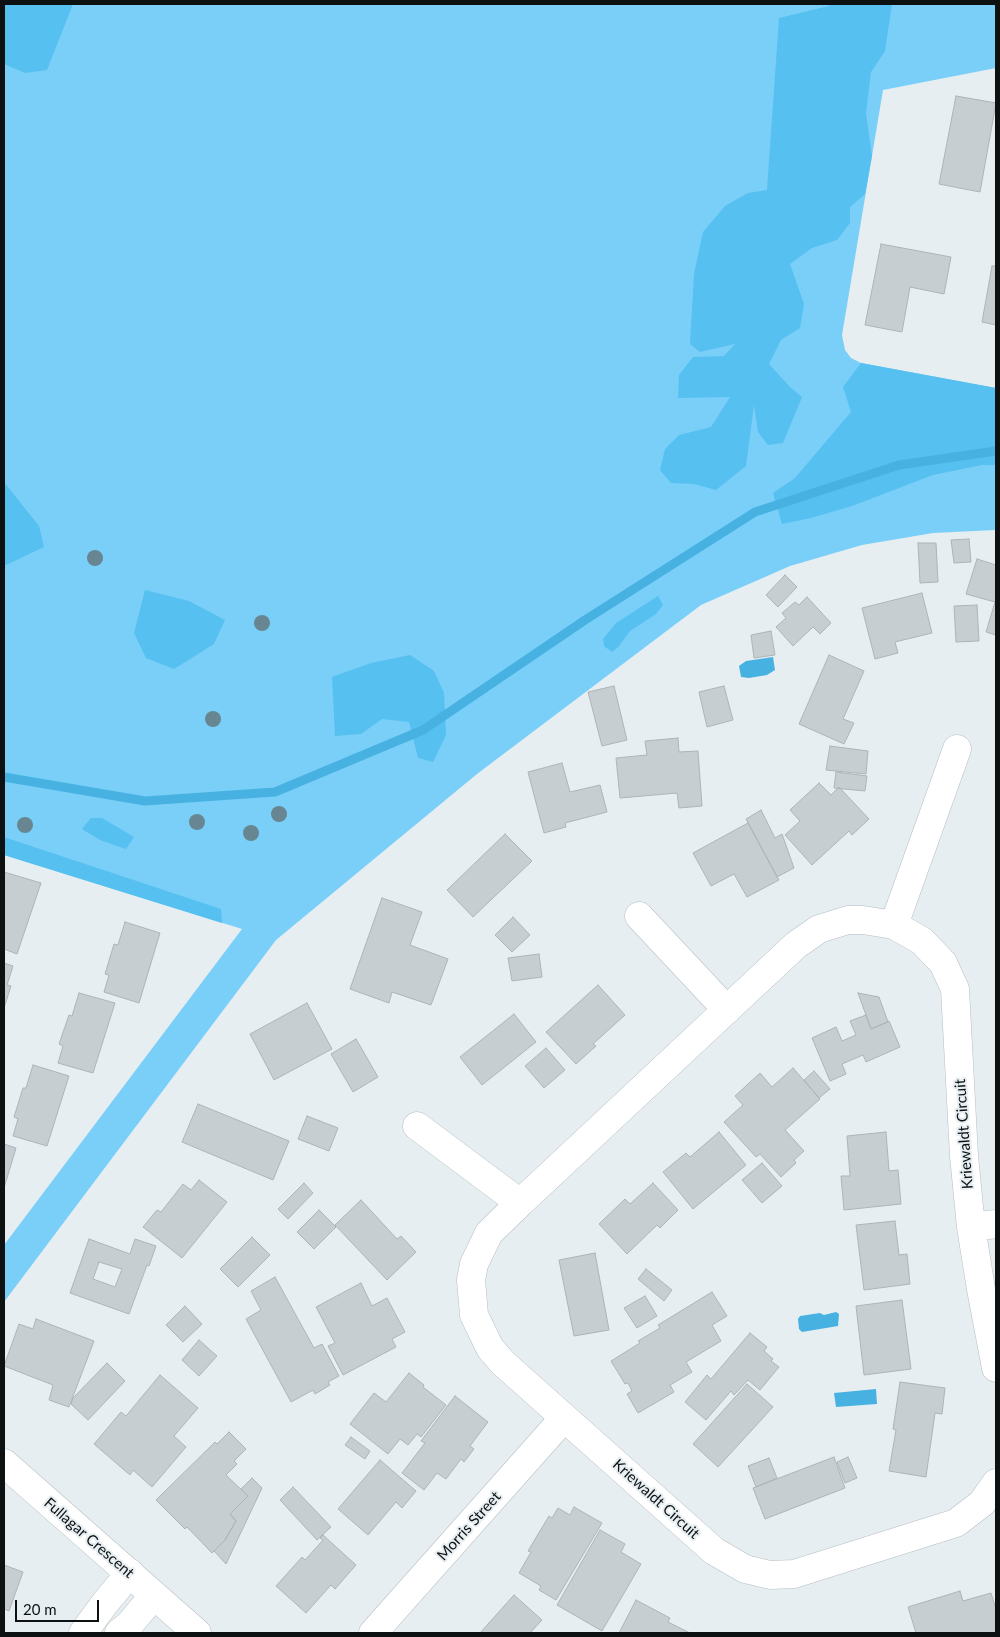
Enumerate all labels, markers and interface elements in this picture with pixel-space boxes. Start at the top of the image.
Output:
street label: Kriewaldt Circuit [951,1078,977,1190]
street label: Kriewaldt Circuit [609,1455,703,1543]
street label: Morris Street [433,1488,505,1564]
street label: Fullagar Crescent [40,1494,138,1582]
scale bar [18,1590,101,1622]
text: 20 m [23,1600,57,1618]

